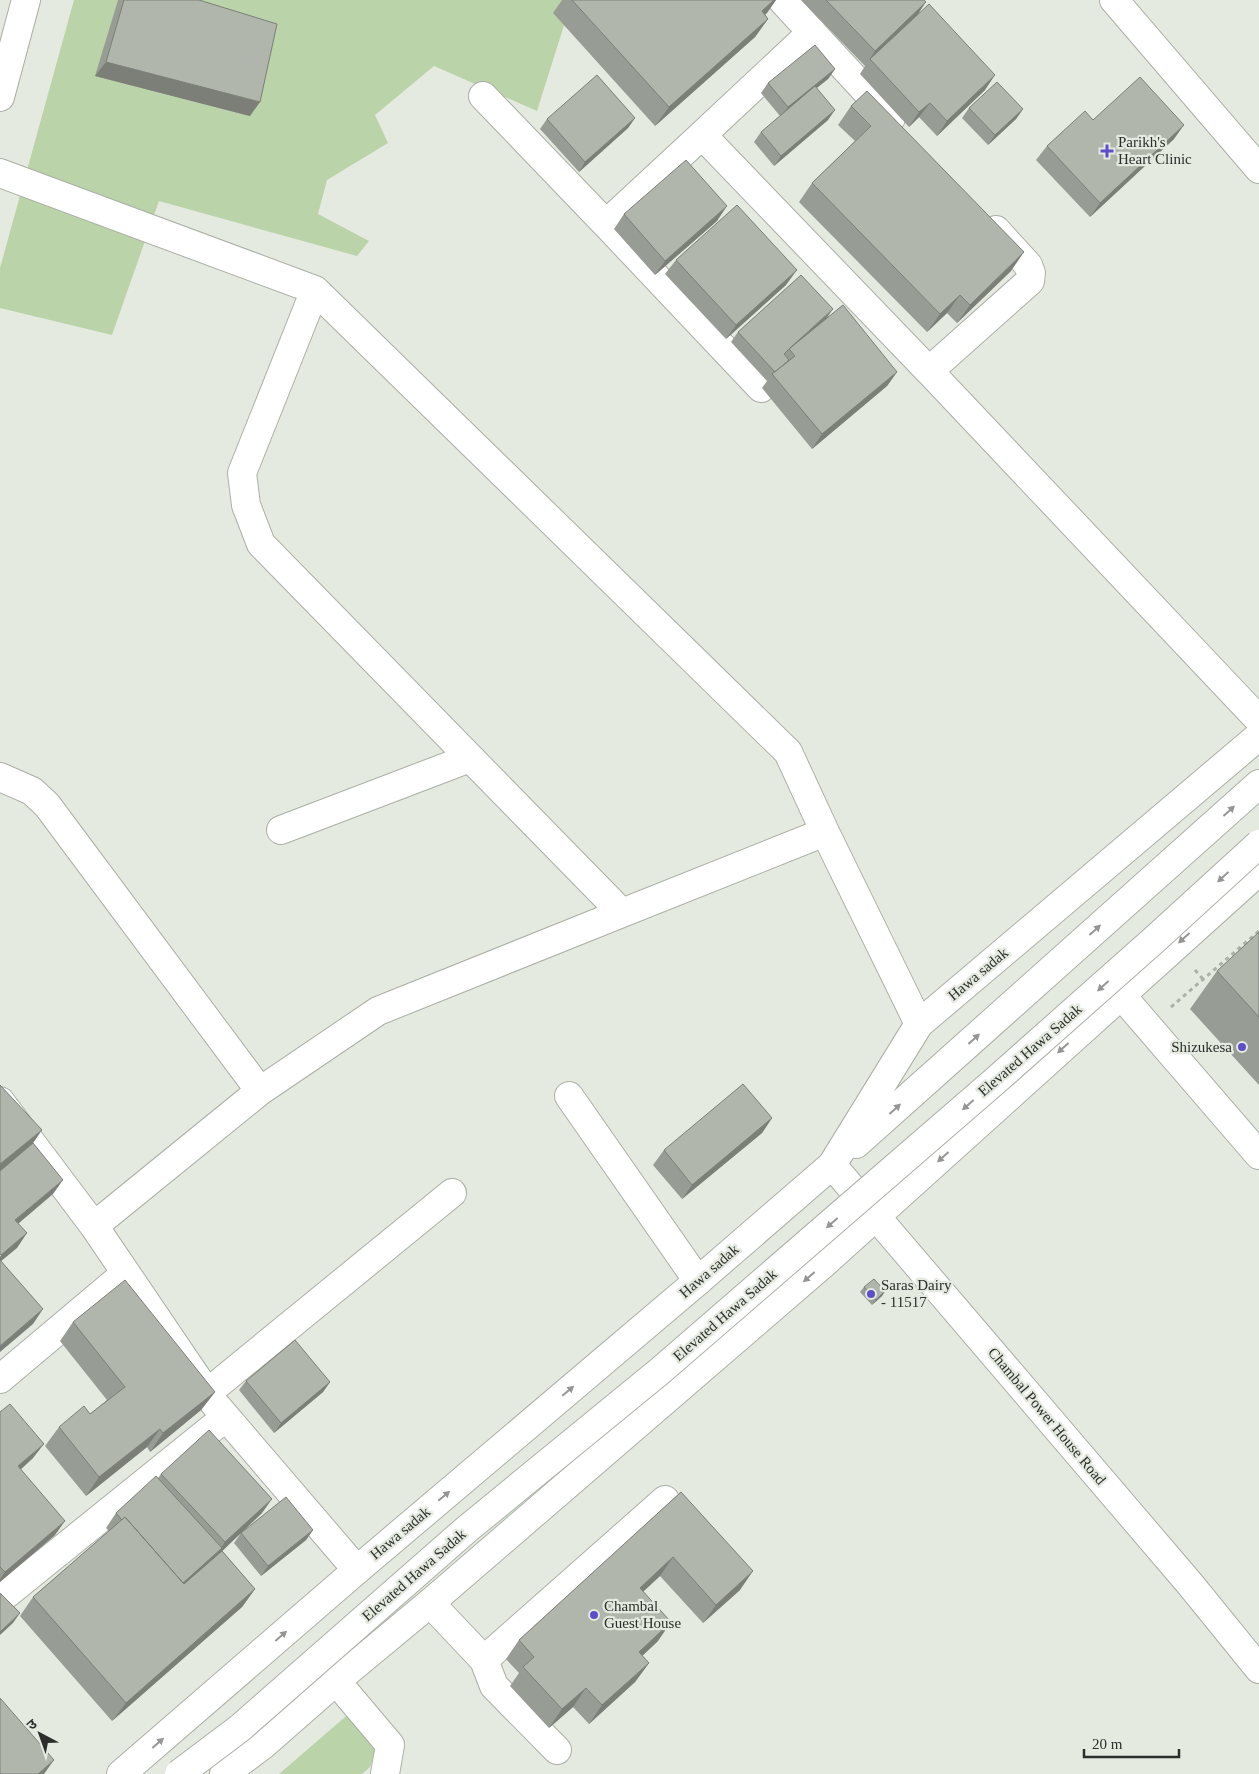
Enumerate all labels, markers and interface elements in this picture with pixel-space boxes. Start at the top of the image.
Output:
place label: Parikh's Heart Clinic [1118,134,1192,167]
marker: Parikh's Heart Clinic [1100,144,1114,158]
one-way arrow [1223,805,1235,817]
one-way arrow [1218,871,1230,883]
one-way arrow [1088,924,1100,936]
one-way arrow [1178,932,1190,944]
street label: Hawa sadak [945,944,1011,1004]
one-way arrow [1097,980,1109,992]
street label: Elevated Hawa Sadak [975,1000,1085,1099]
one-way arrow [967,1033,979,1045]
place label: Shizukesa [1171,1039,1232,1055]
marker: Shizukesa [1236,1041,1248,1053]
one-way arrow [1057,1042,1070,1053]
one-way arrow [962,1099,974,1111]
one-way arrow [888,1103,900,1115]
one-way arrow [938,1151,950,1163]
one-way arrow [825,1217,838,1228]
street label: Hawa sadak [676,1241,742,1301]
street label: Elevated Hawa Sadak [670,1265,780,1364]
one-way arrow [803,1271,816,1282]
place label: Saras Dairy - 11517 [881,1277,952,1310]
marker: Saras Dairy - 11517 [865,1288,877,1300]
street label: Chambal Power House Road [985,1344,1109,1488]
one-way arrow [562,1385,574,1397]
one-way arrow [438,1490,450,1502]
street label: Hawa sadak [367,1503,433,1563]
street label: Elevated Hawa Sadak [359,1525,469,1624]
place label: Chambal Guest House [604,1598,681,1631]
marker: Chambal Guest House [588,1609,600,1621]
one-way arrow [275,1631,287,1642]
north arrow [15,1709,65,1759]
text: उ [24,1716,40,1733]
scale bar [1084,1726,1179,1758]
text: 20 m [1092,1736,1123,1752]
one-way arrow [152,1737,165,1748]

